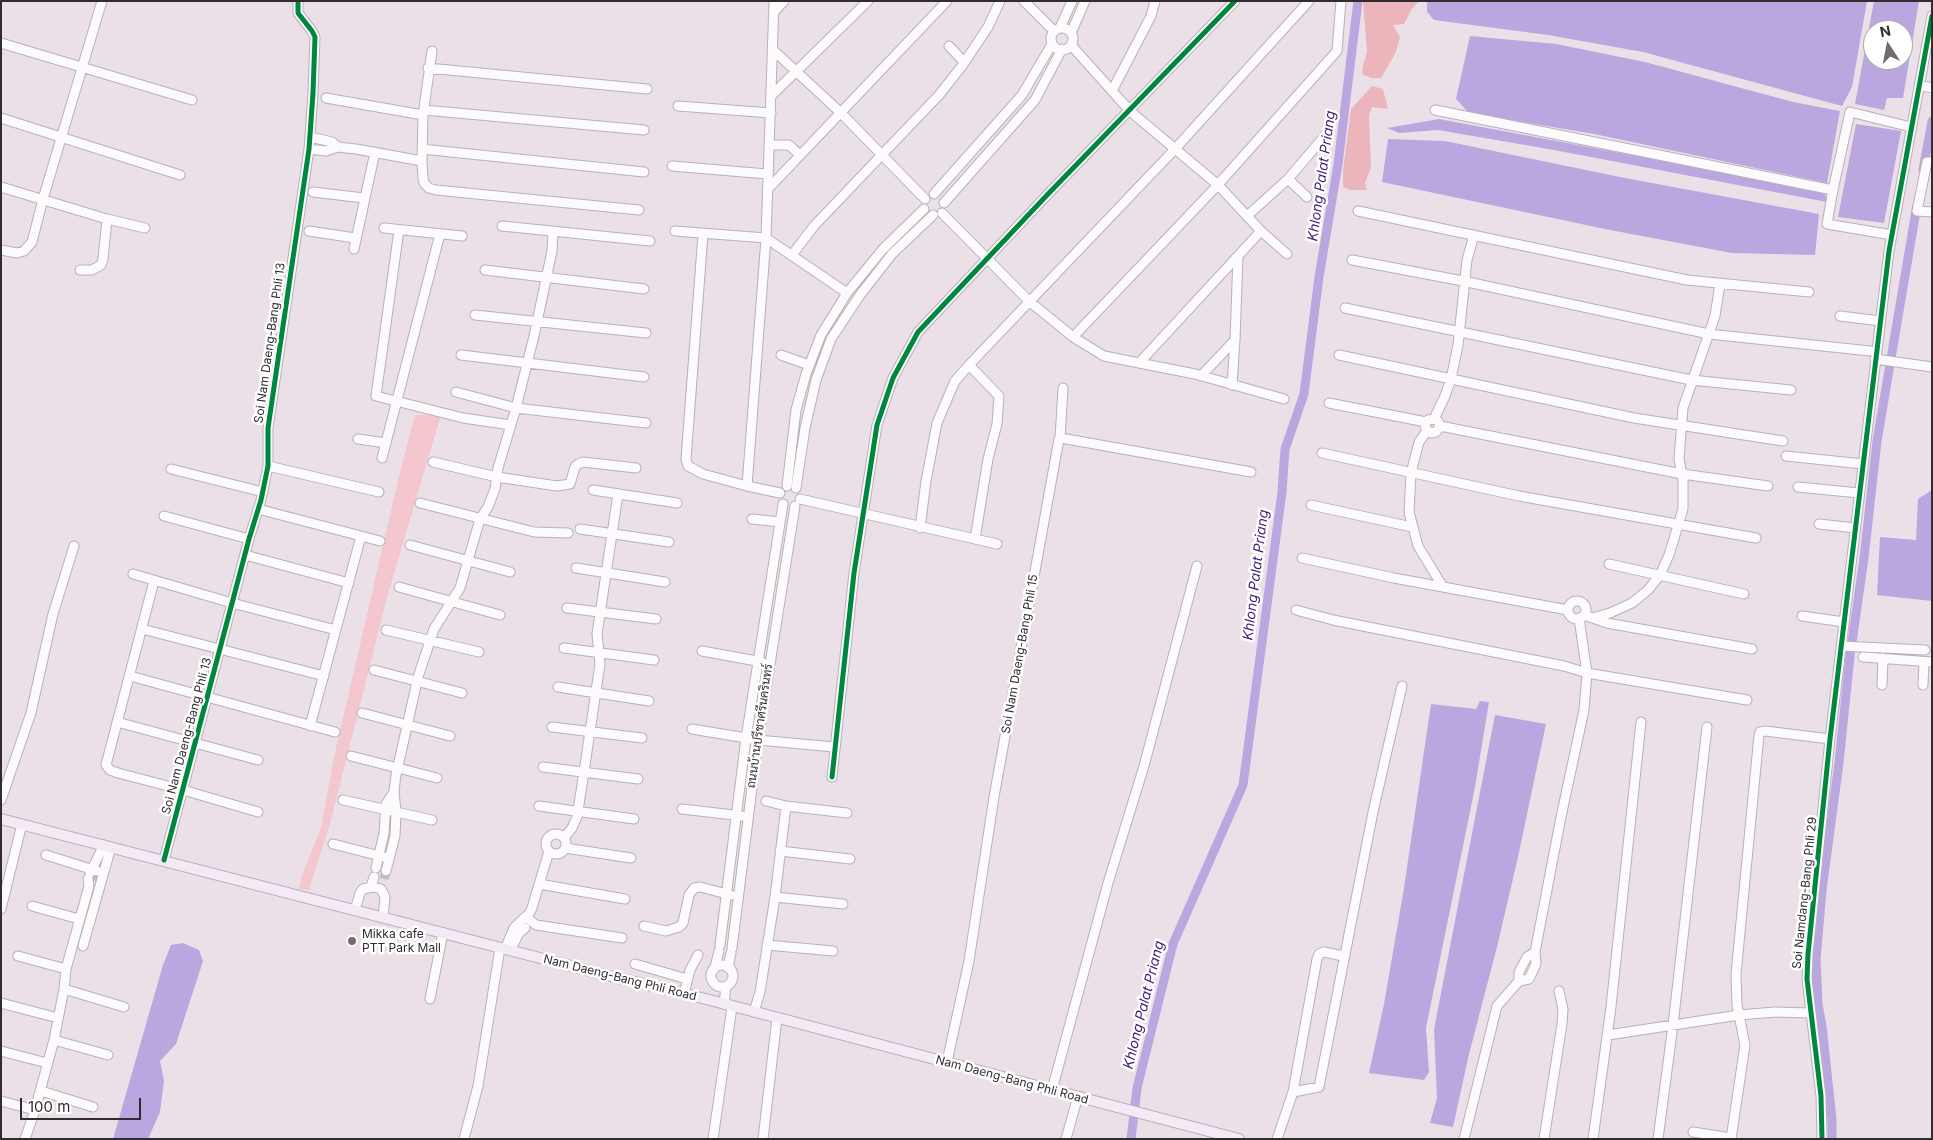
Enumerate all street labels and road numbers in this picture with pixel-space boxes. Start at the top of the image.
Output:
street label: Soi Nam Daeng-Bang Phli 13 [252,262,288,424]
street label: Soi Nam Daeng-Bang Phli 15 [999,573,1041,735]
street label: Soi Nam Daeng-Bang Phli 13 [159,656,215,816]
street label: ถนนบ้านปรีชาศรีนครินทร์ [744,663,776,789]
street label: Soi Namdang-Bang Phli 29 [1790,816,1820,970]
street label: Nam Daeng-Bang Phli Road [542,952,698,1004]
street label: Nam Daeng-Bang Phli Road [934,1053,1090,1107]

